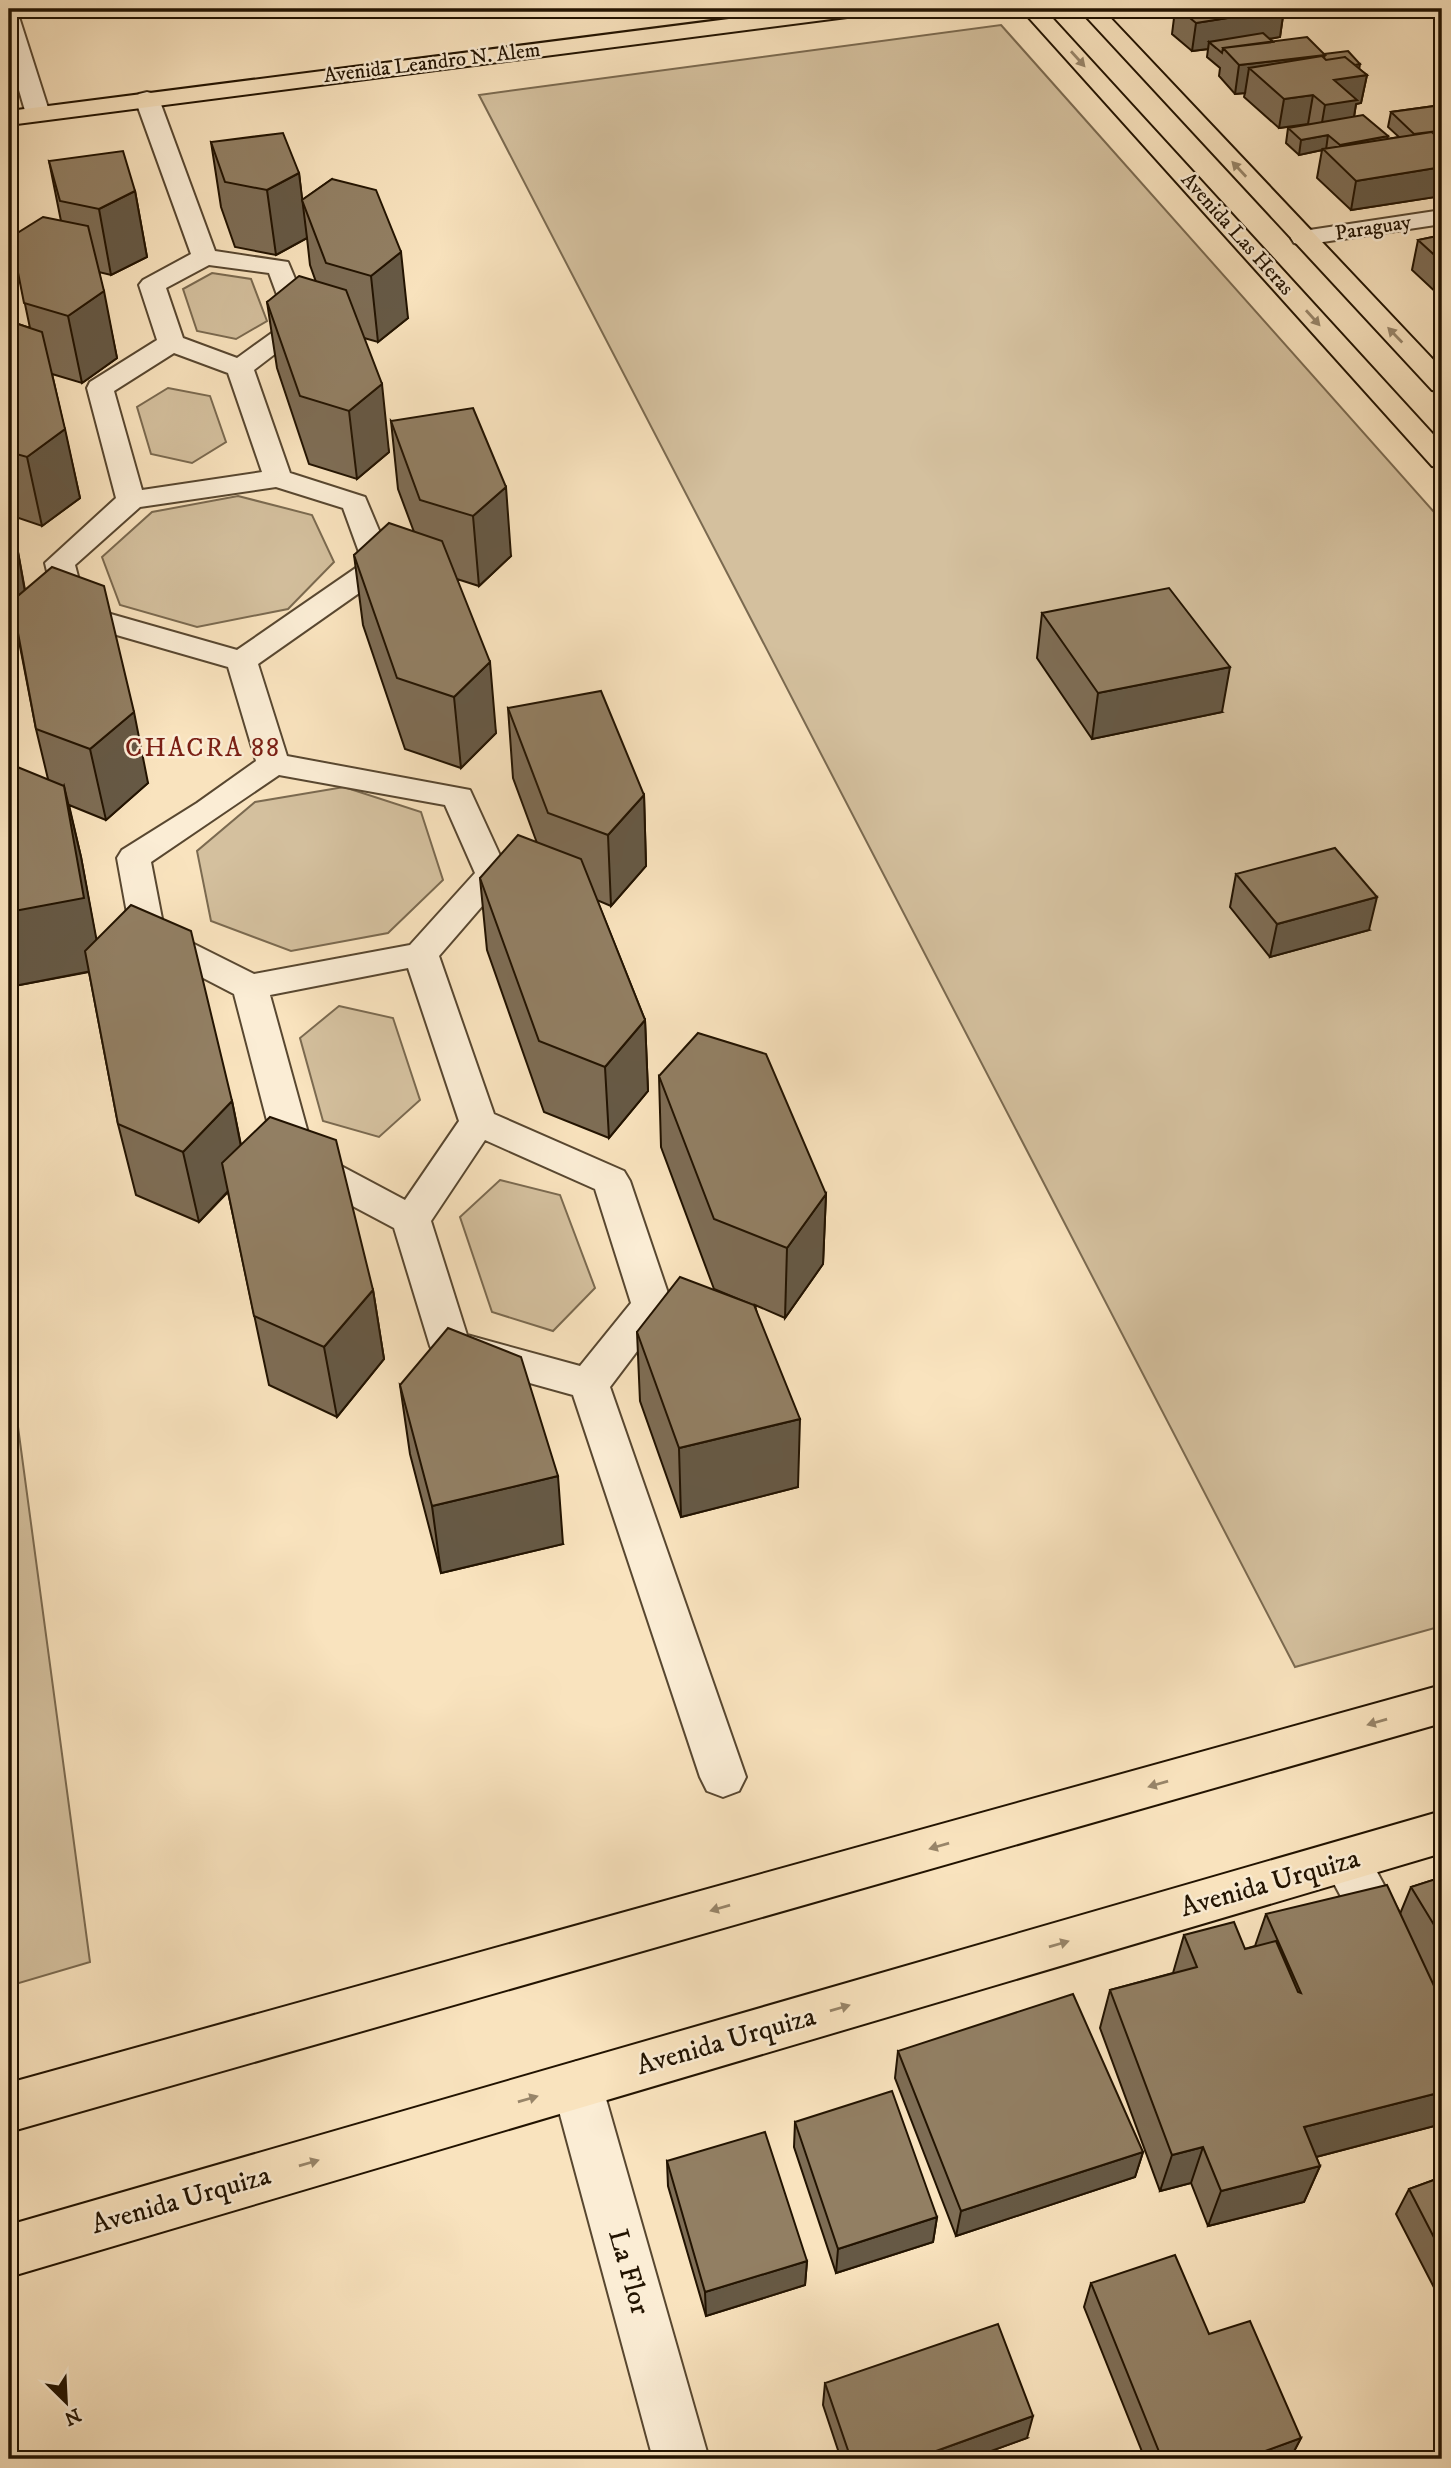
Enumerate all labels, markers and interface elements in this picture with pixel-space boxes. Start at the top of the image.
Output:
street label: Avenida Leandro N. Alem [322,37,542,89]
one-way arrow [1070,50,1086,68]
one-way arrow [1231,160,1247,178]
street label: Avenida Las Heras [1175,167,1299,301]
street label: Paraguay [1333,209,1414,247]
one-way arrow [1305,309,1321,326]
one-way arrow [1388,327,1404,344]
district label: CHACRA 88 [125,732,281,765]
one-way arrow [1366,1718,1387,1728]
one-way arrow [1147,1780,1168,1790]
one-way arrow [927,1841,949,1852]
street label: Avenida Urquiza [1176,1841,1364,1925]
one-way arrow [709,1903,730,1913]
one-way arrow [1048,1939,1069,1949]
street label: Avenida Urquiza [632,1999,820,2083]
one-way arrow [829,2002,851,2013]
one-way arrow [518,2094,539,2104]
one-way arrow [299,2157,321,2168]
street label: Avenida Urquiza [87,2158,275,2242]
street label: La Flor [600,2225,658,2319]
north arrow [32,2366,102,2436]
text: N [60,2402,84,2430]

